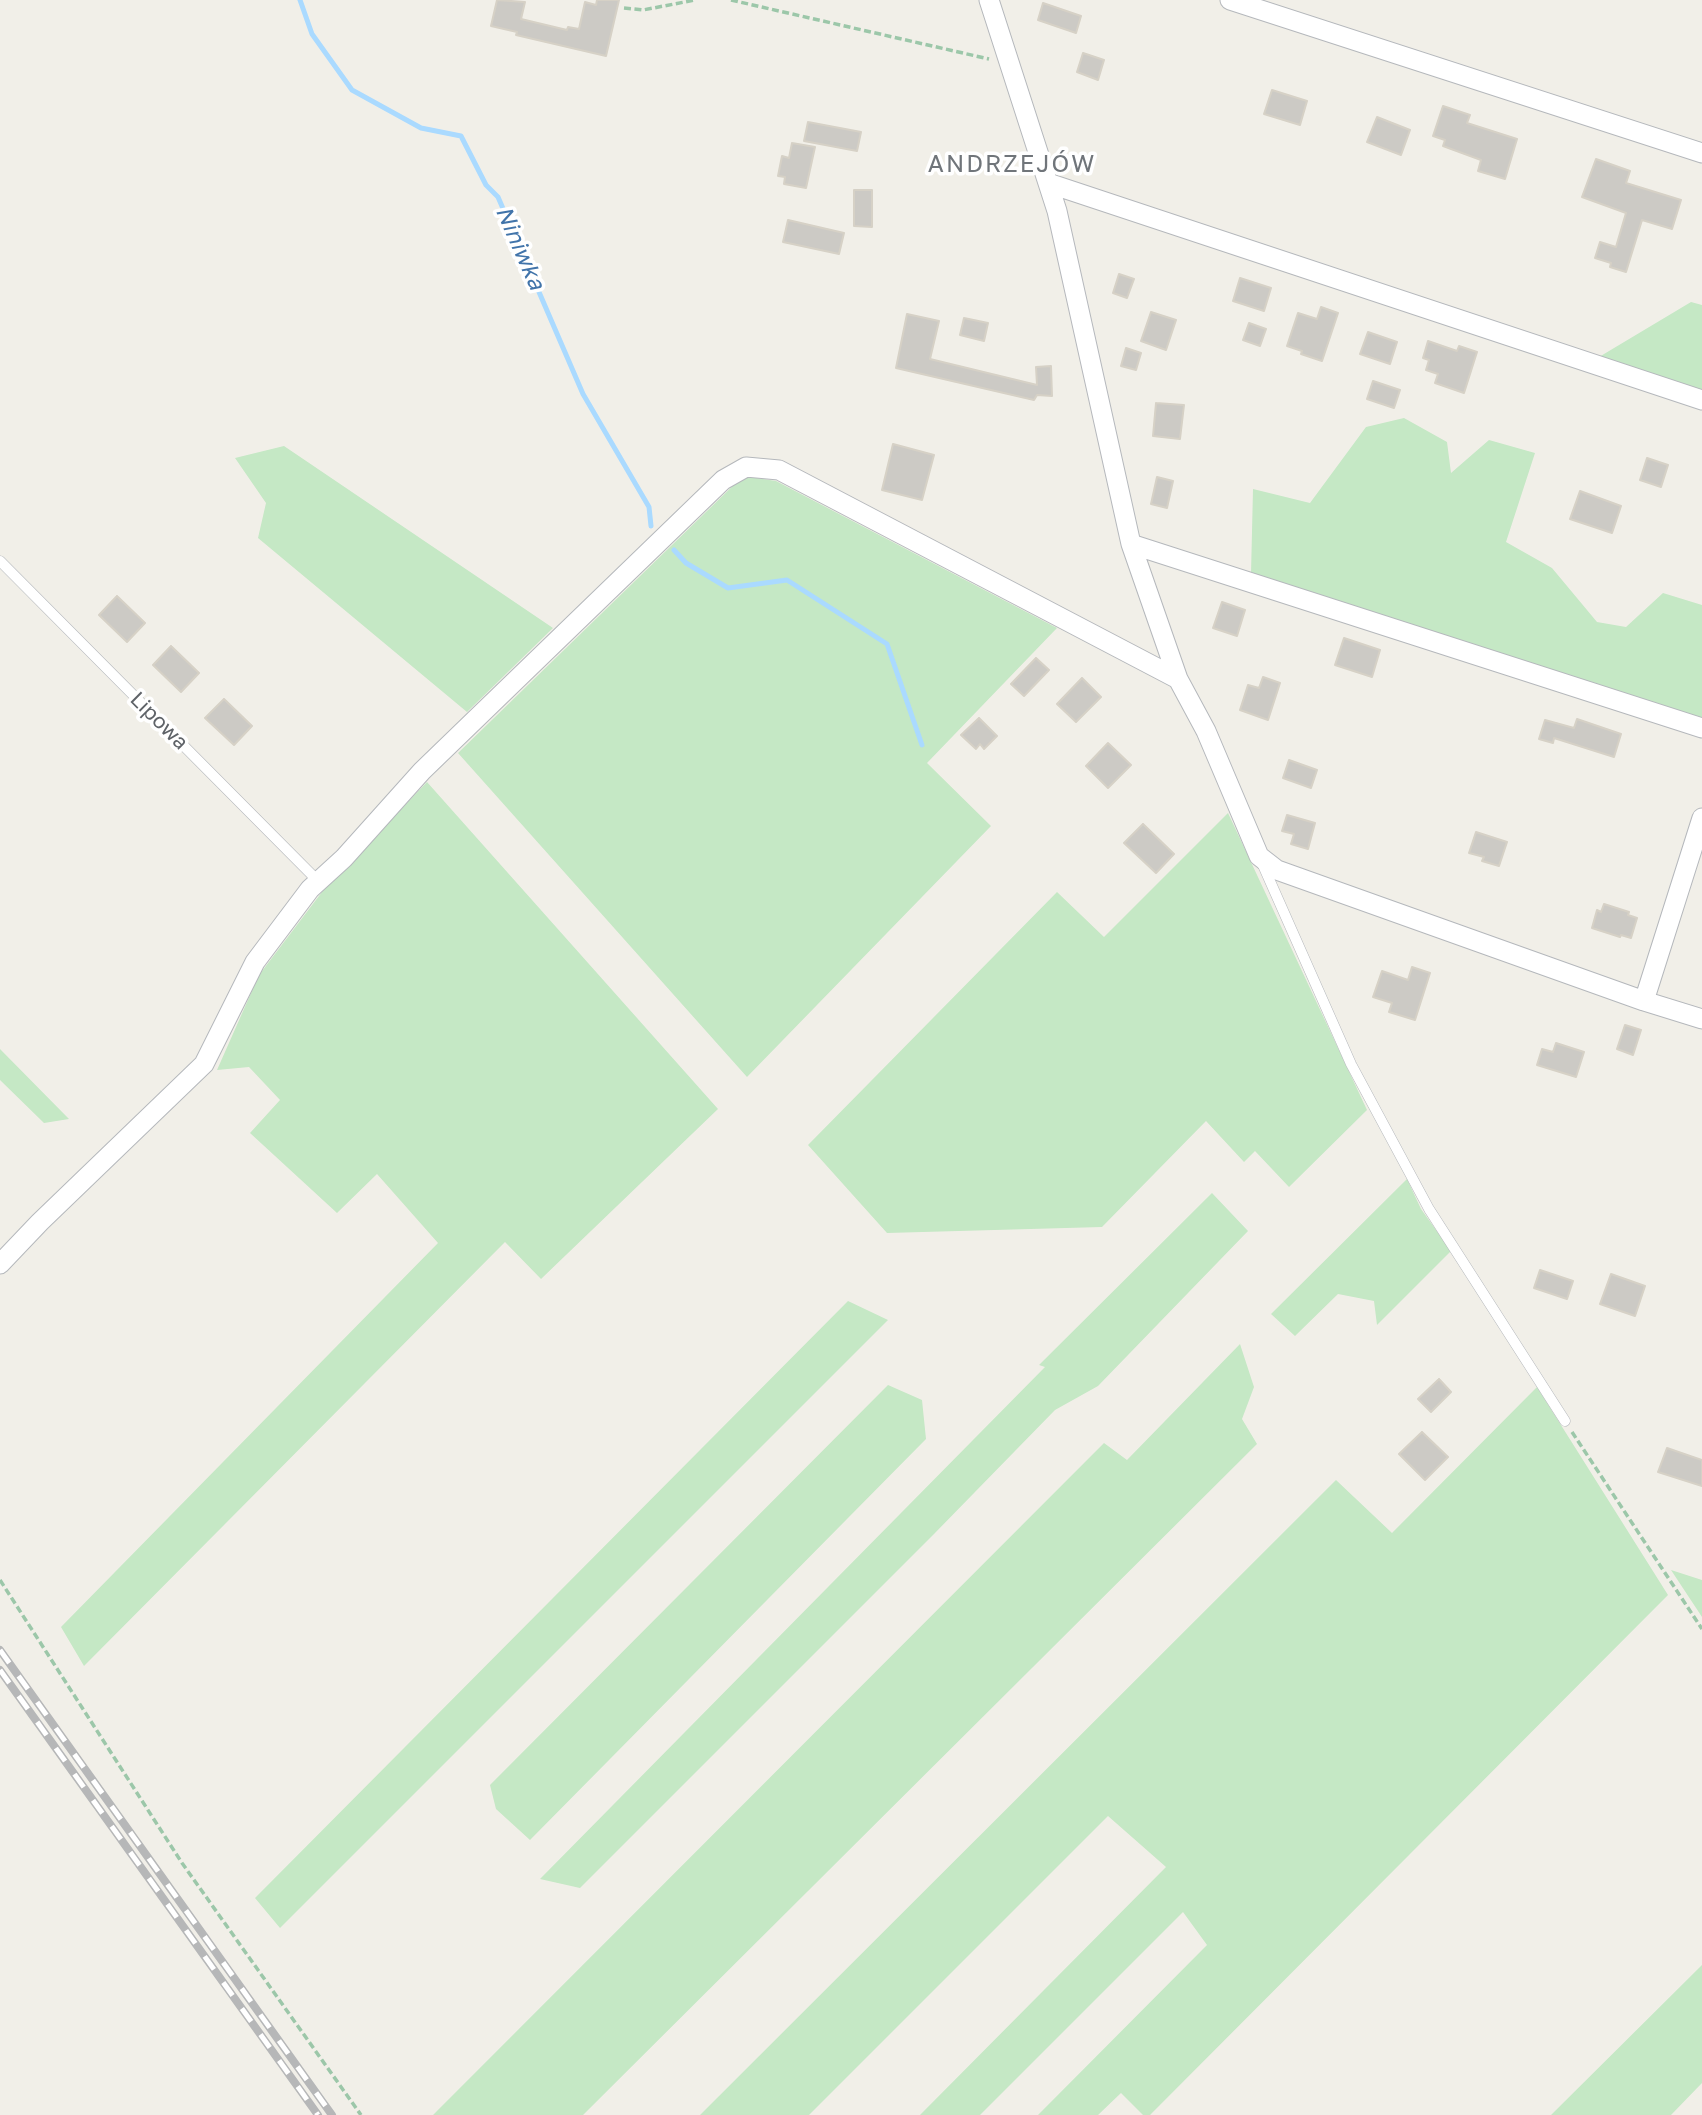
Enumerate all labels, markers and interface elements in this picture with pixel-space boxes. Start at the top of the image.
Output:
district label: ANDRZEJÓW [929,150,1095,178]
water label: Niniwka [489,202,551,294]
street label: Lipowa [125,687,193,755]

